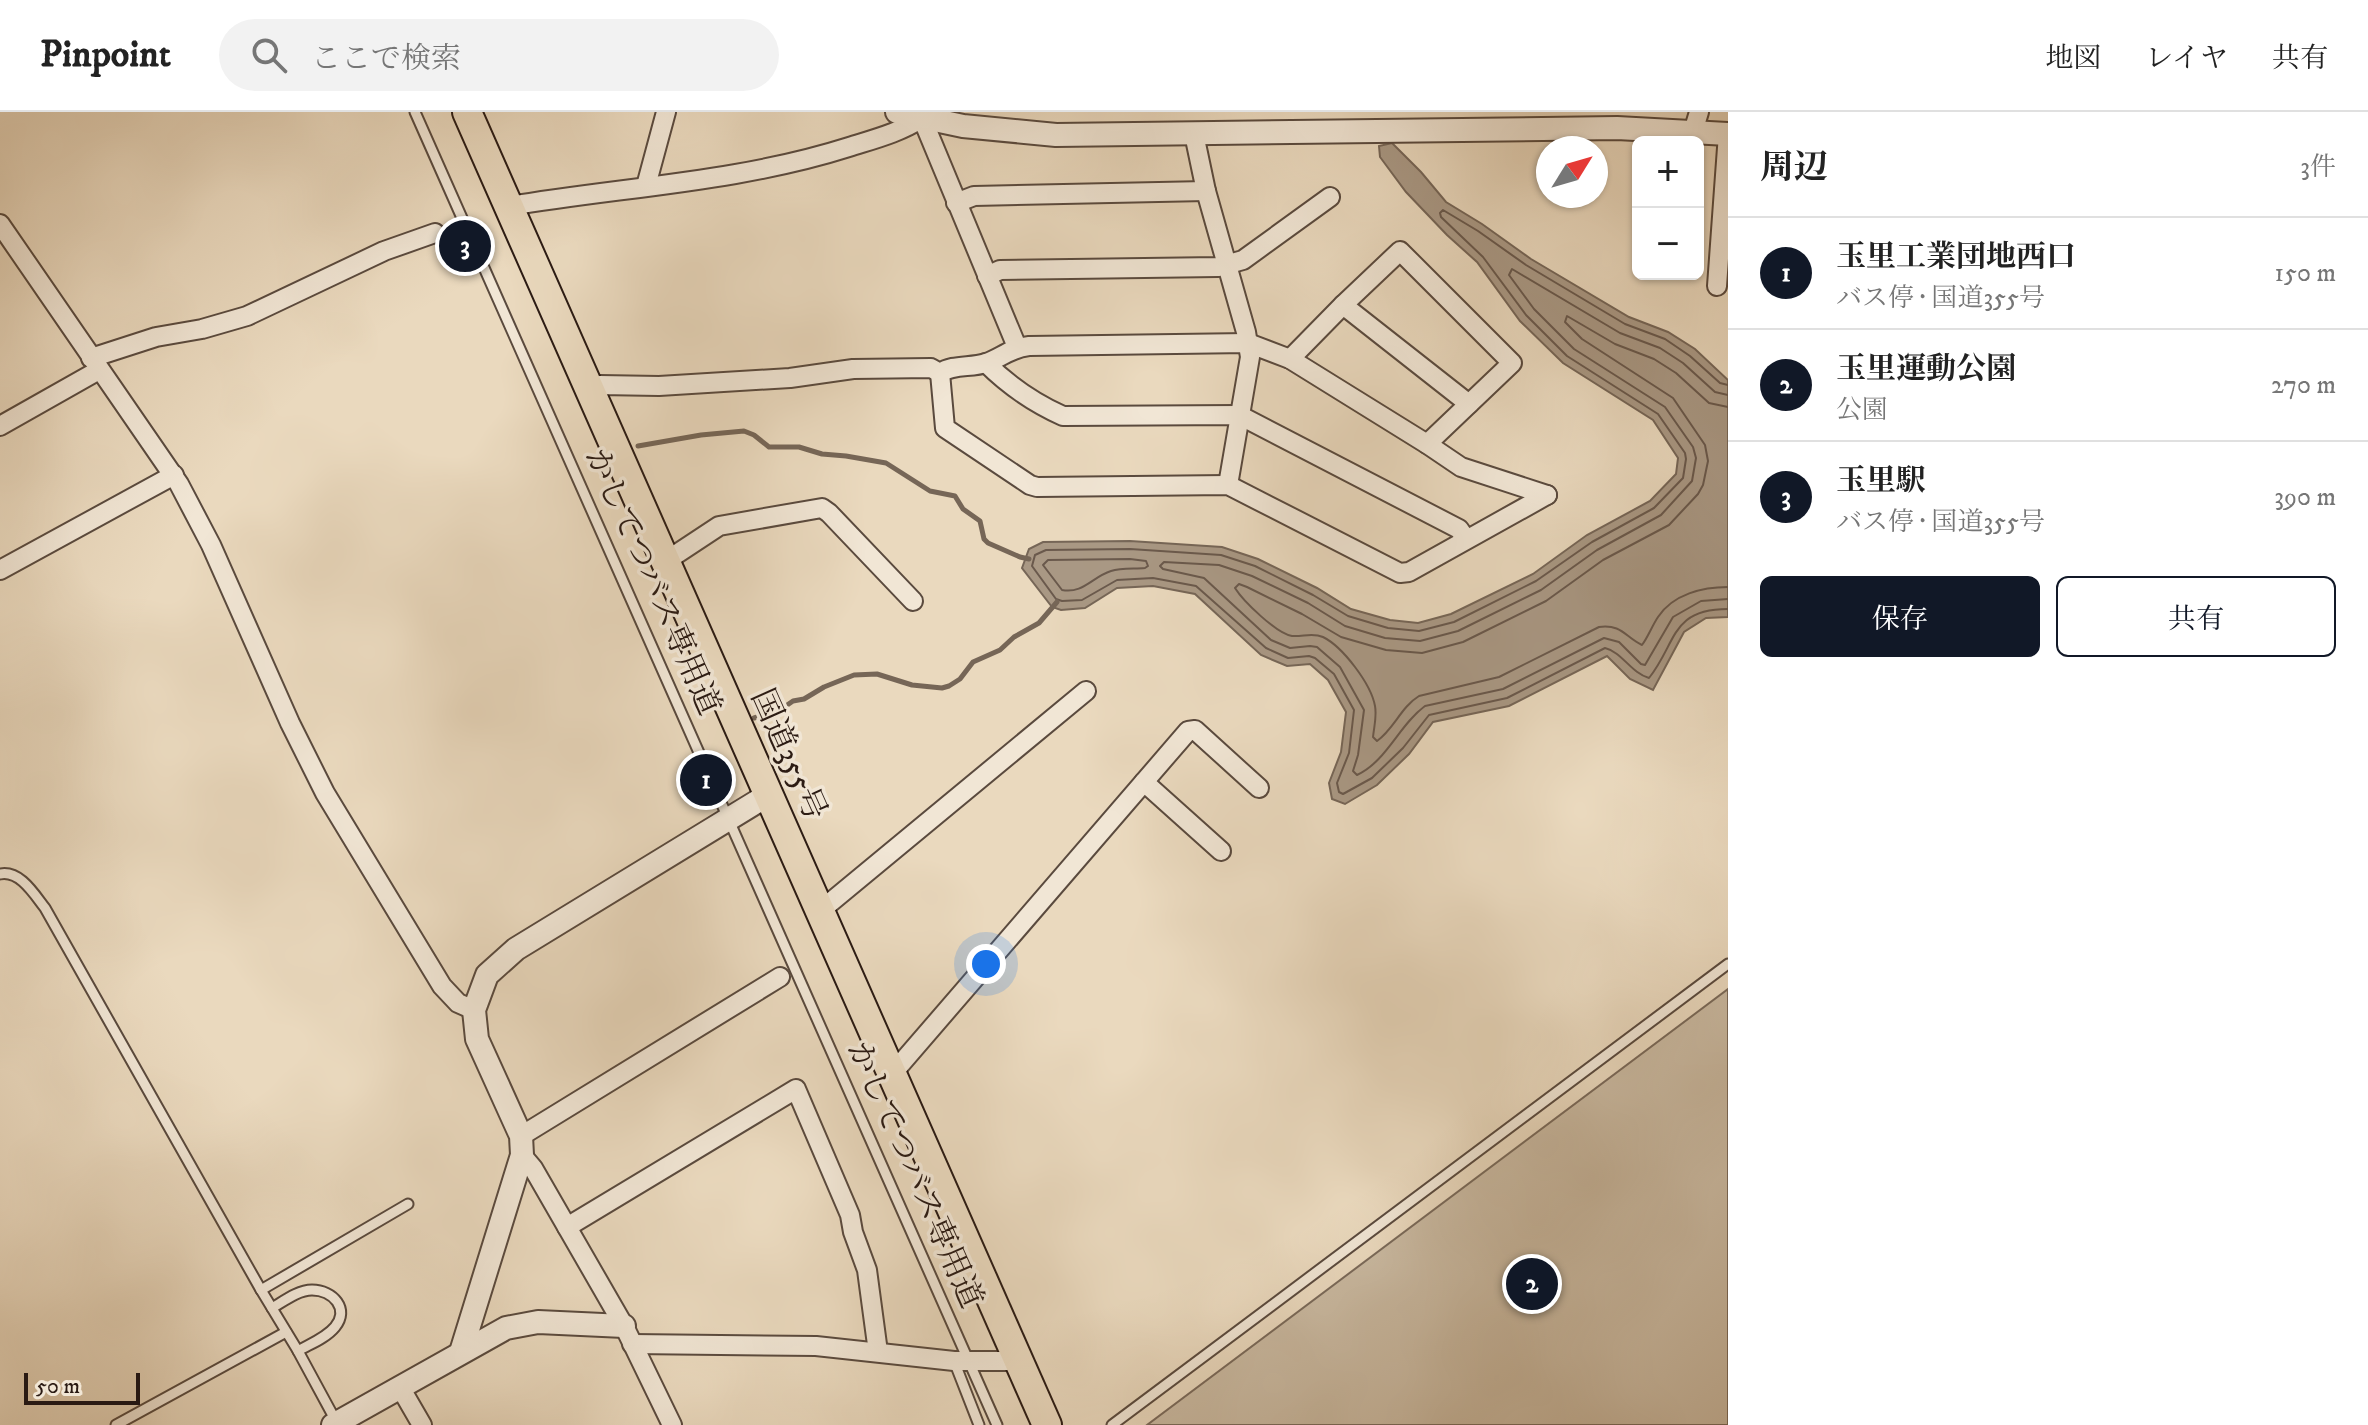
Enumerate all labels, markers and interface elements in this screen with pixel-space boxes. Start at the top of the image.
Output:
search box [219,19,779,91]
text: Pinpoint [40,31,171,79]
icon: search [247,33,291,77]
text: ここで検索 [311,41,461,78]
text: 地図 [2045,41,2101,76]
text: レイヤ [2145,41,2228,76]
text: 共有 [2272,41,2328,76]
north arrow [1536,136,1608,208]
map controls [1632,136,1704,280]
button: + [1632,136,1704,208]
text: 周辺 [1760,147,1828,189]
text: 3件 [2300,151,2336,184]
button: − [1632,208,1704,280]
pin: 3 [439,216,491,276]
text: 玉里工業団地西口 [1836,239,2076,276]
text: 1 [1781,257,1791,290]
text: 150 m [2275,257,2336,290]
text: バス停 · 国道355号 [1836,282,2045,315]
text: 玉里運動公園 [1836,351,2016,388]
text: 2 [1780,369,1792,402]
text: 270 m [2271,369,2336,402]
text: 公園 [1836,394,1888,427]
street label: かしてつバス専用道 [575,442,729,722]
text: 玉里駅 [1836,463,1926,500]
text: 3 [1781,481,1791,514]
text: 390 m [2274,481,2336,514]
text: バス停 · 国道355号 [1836,506,2045,539]
button: 保存 [1760,576,2040,657]
button: 共有 [2056,576,2336,657]
street label: 国道355号 [741,683,835,827]
pin: 1 [680,750,732,810]
your location [966,944,1006,984]
street label: かしてつバス専用道 [837,1035,991,1315]
pin: 2 [1506,1254,1558,1314]
scale bar [24,1369,140,1405]
text: 50 m [36,1373,80,1400]

